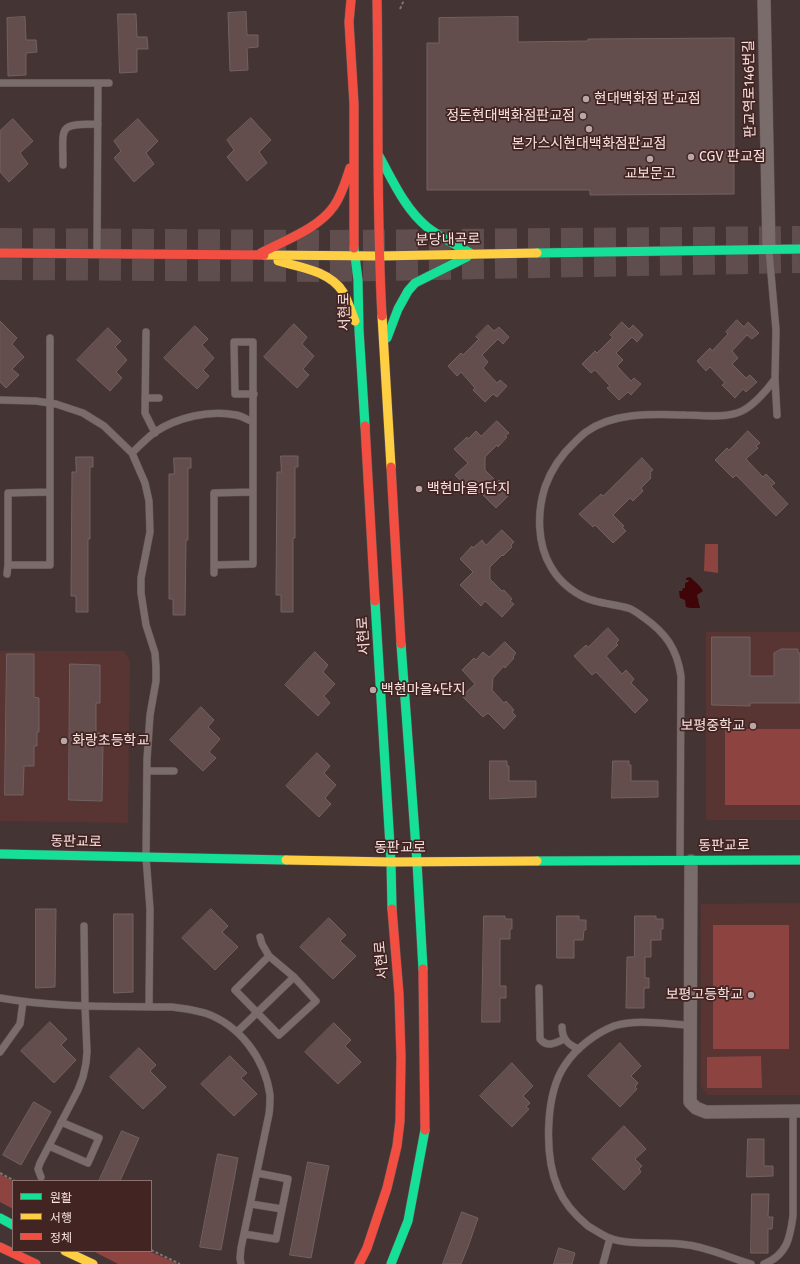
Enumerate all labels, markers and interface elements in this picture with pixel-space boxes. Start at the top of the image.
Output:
street label: 판교역로146번길 [741,40,759,138]
place label: 현대백화점 판교점 [594,91,701,107]
marker: 현대백화점 판교점 [581,94,591,104]
place label: 정돈현대백화점판교점 [446,108,575,124]
marker: 정돈현대백화점판교점 [578,111,588,121]
marker: 본가스시현대백화점판교점 [584,124,594,134]
place label: 본가스시현대백화점판교점 [512,136,666,152]
place label: CGV 판교점 [699,149,766,165]
marker: CGV 판교점 [686,152,696,162]
marker: 교보문고 [645,154,655,164]
place label: 교보문고 [624,166,676,182]
street label: 분당내곡로 [416,231,480,249]
street label: 서현로 [336,293,354,331]
place label: 백현마을1단지 [427,481,510,497]
marker: 백현마을1단지 [414,484,424,494]
street label: 서현로 [355,616,373,656]
place label: 백현마을4단지 [381,682,466,698]
marker: 백현마을4단지 [368,685,378,695]
place label: 보평중학교 [681,718,745,734]
marker: 보평중학교 [748,721,758,731]
place label: 화랑초등학교 [72,733,149,749]
marker: 화랑초등학교 [59,736,69,746]
street label: 동판교로 [50,833,102,851]
street label: 동판교로 [698,837,750,855]
street label: 동판교로 [374,840,426,856]
street label: 서현로 [372,940,392,980]
place label: 보평고등학교 [666,987,743,1003]
marker: 보평고등학교 [746,990,756,1000]
legend [12,1180,152,1252]
text: 원활 [50,1191,72,1205]
text: 서행 [50,1211,72,1225]
text: 정체 [50,1231,72,1245]

